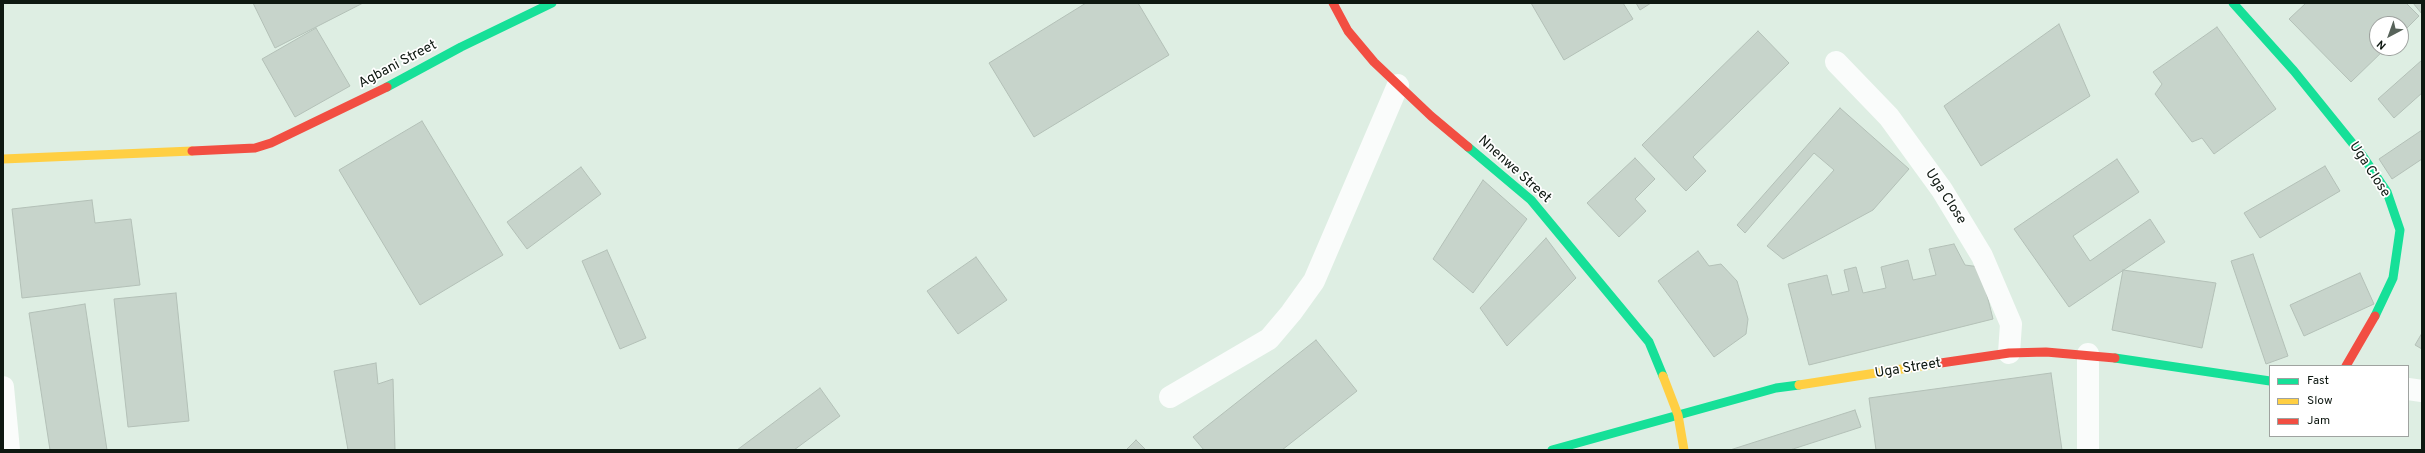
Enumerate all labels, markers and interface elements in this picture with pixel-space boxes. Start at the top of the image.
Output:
north arrow [2369,16,2409,56]
text: N [2374,36,2389,52]
street label: Agbani Street [356,37,440,93]
street label: Nnenwe Street [1474,133,1554,207]
street label: Uga Close [2345,139,2393,201]
street label: Uga Close [1921,166,1969,228]
street label: Uga Street [1874,355,1942,383]
legend [2269,365,2409,437]
text: Fast [2307,373,2329,389]
text: Slow [2307,393,2333,409]
text: Jam [2307,413,2330,429]

